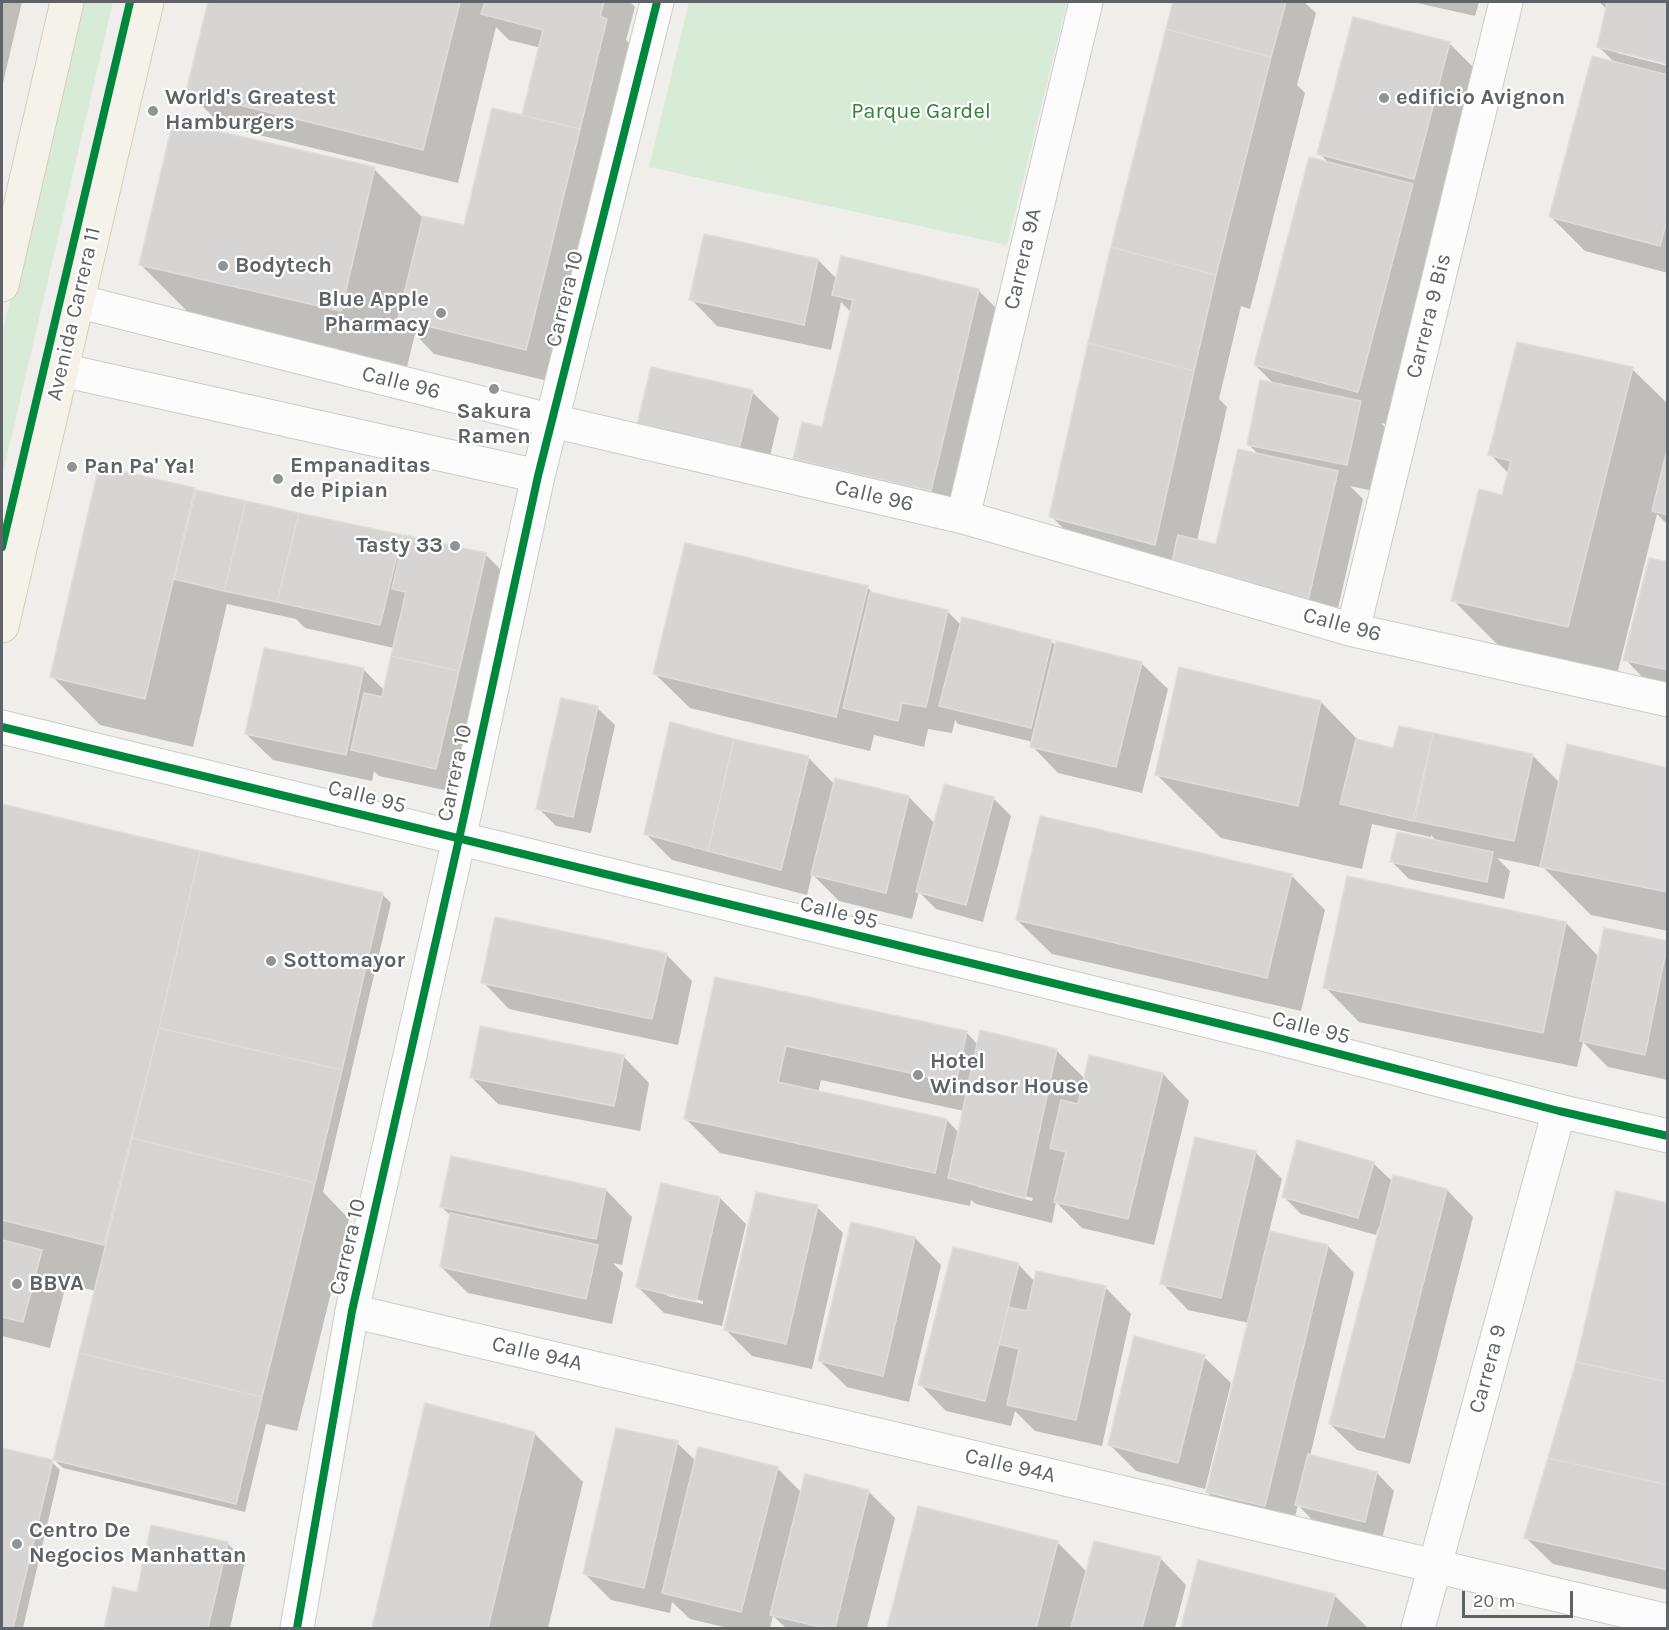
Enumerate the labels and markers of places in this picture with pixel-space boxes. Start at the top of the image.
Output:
place label: World's Greatest Hamburgers [165,85,336,136]
place label: edificio Avignon [1396,85,1565,111]
marker: edificio Avignon [1377,91,1391,105]
marker: World's Greatest Hamburgers [146,104,160,118]
place label: Bodytech [235,253,332,279]
marker: Bodytech [216,259,230,273]
place label: Blue Apple Pharmacy [318,287,429,338]
marker: Blue Apple Pharmacy [434,306,448,320]
marker: Sakura Ramen [487,382,501,396]
place label: Sakura Ramen [456,399,532,451]
place label: Empanaditas de Pipian [290,453,431,505]
place label: Pan Pa' Ya! [84,454,195,480]
marker: Pan Pa' Ya! [65,460,79,474]
marker: Empanaditas de Pipian [271,472,285,486]
place label: Tasty 33 [356,533,443,559]
marker: Tasty 33 [448,539,462,553]
place label: Sottomayor [283,948,405,974]
marker: Sottomayor [264,954,278,968]
place label: Hotel Windsor House [930,1049,1089,1100]
marker: Hotel Windsor House [911,1068,925,1082]
place label: BBVA [29,1271,84,1297]
marker: BBVA [10,1277,24,1291]
place label: Centro De Negocios Manhattan [29,1518,247,1570]
marker: Centro De Negocios Manhattan [10,1537,24,1551]

